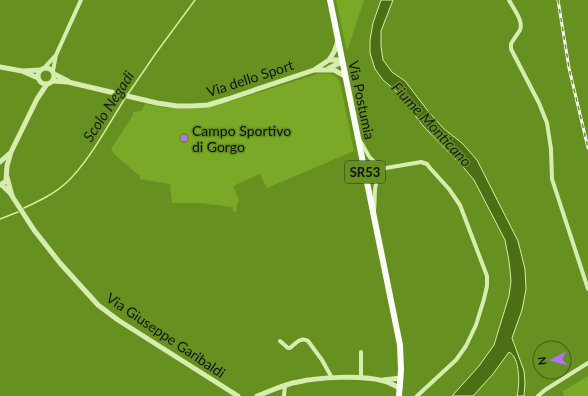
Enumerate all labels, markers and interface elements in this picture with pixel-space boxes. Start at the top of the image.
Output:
street label: Via dello Sport [205,56,295,100]
street label: Via Postumia [345,59,379,141]
water label: Scolo Negadi [79,67,138,145]
water label: Fiume Monticano [388,78,476,170]
place label: Campo Sportivo di Gorgo [192,122,291,155]
marker: Campo Sportivo di Gorgo [179,133,189,143]
road number: SR53 [345,161,385,183]
street label: Via Giuseppe Garibaldi [103,289,229,381]
north arrow [532,340,572,380]
text: N [535,356,548,366]

